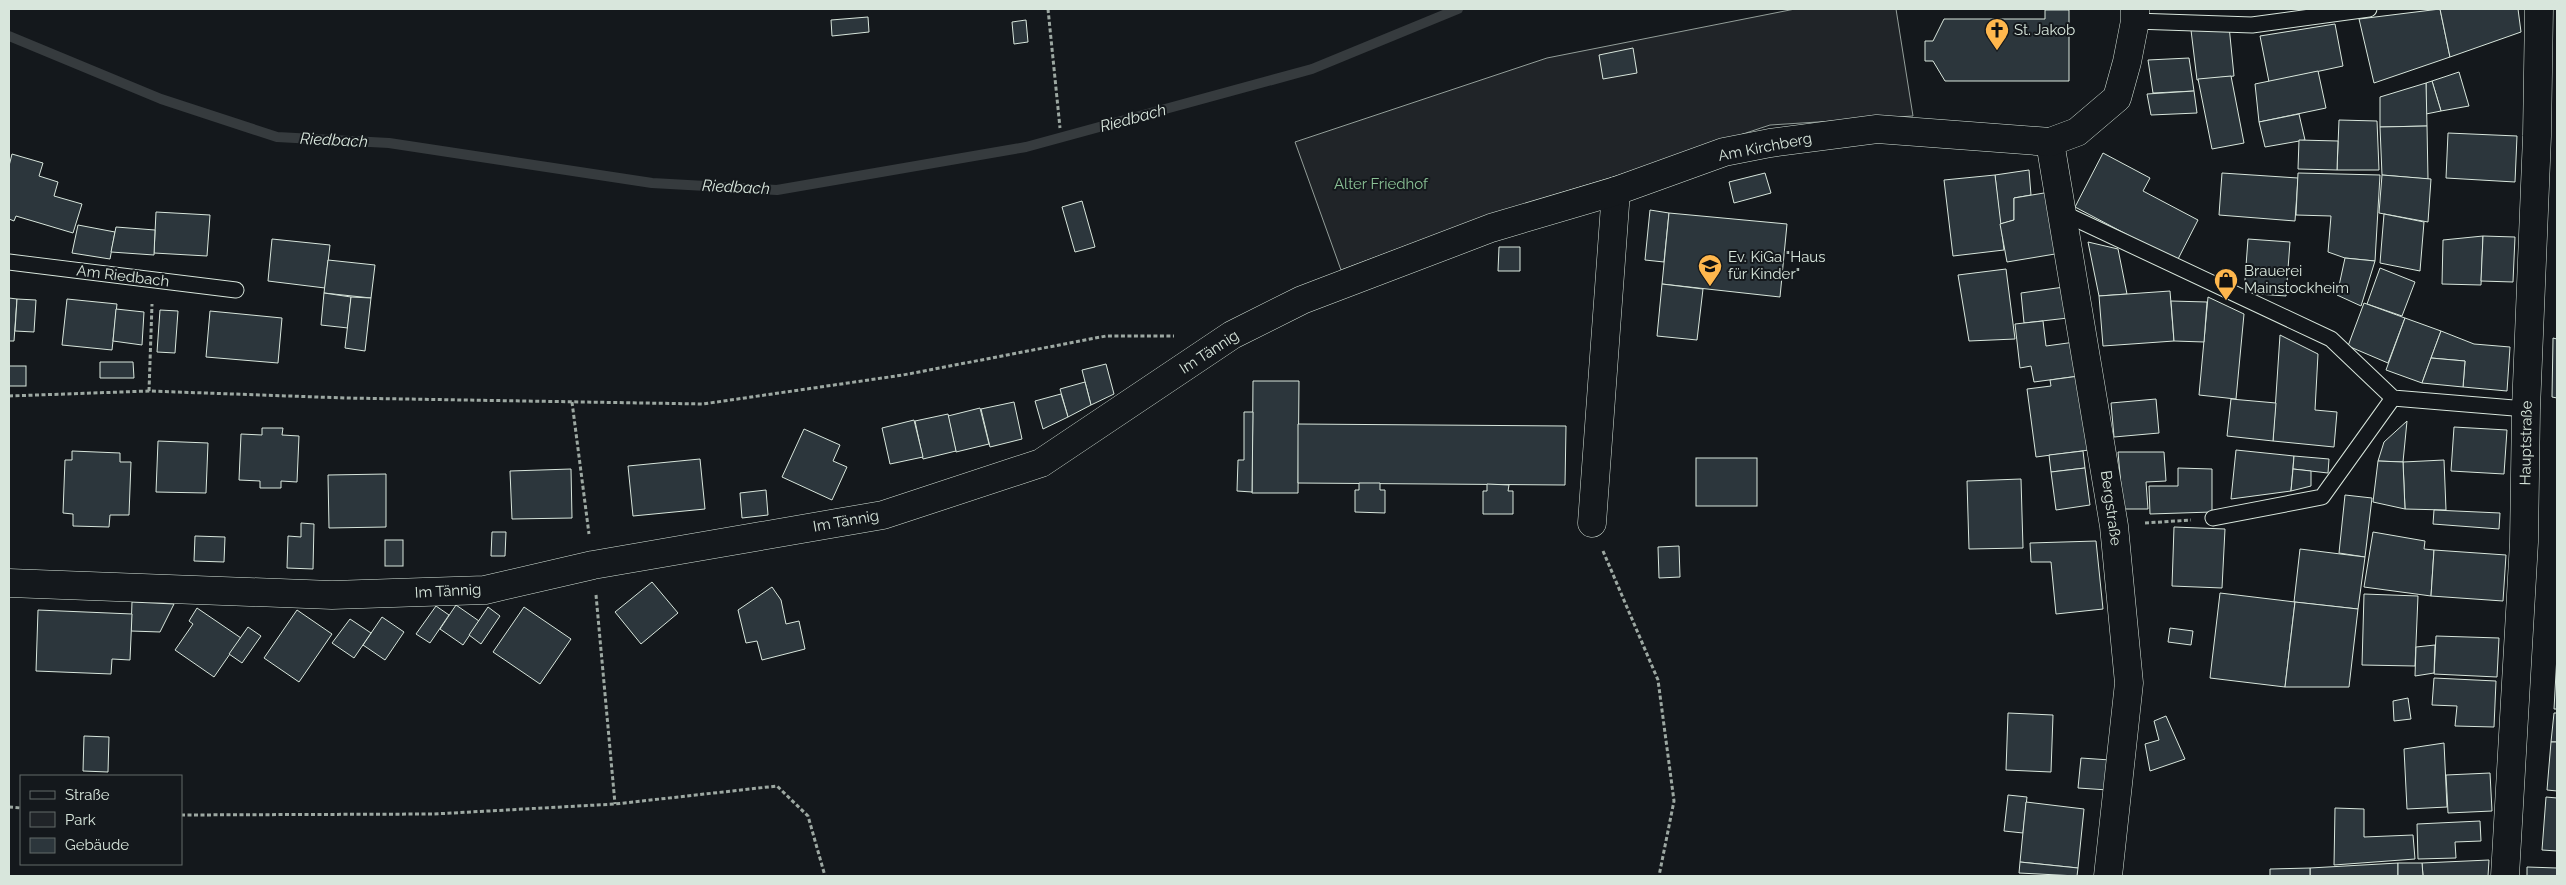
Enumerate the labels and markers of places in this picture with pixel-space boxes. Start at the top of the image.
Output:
church icon: St. Jakob [1984,17,2010,51]
place label: St. Jakob [2014,21,2075,39]
place label: Ev. KiGa "Haus für Kinder" [1728,248,1826,283]
school or university icon: Ev. KiGa "Haus für Kinder" [1697,253,1723,287]
place label: Brauerei Mainstockheim [2244,262,2349,297]
shop icon: Brauerei Mainstockheim [2213,267,2239,301]

